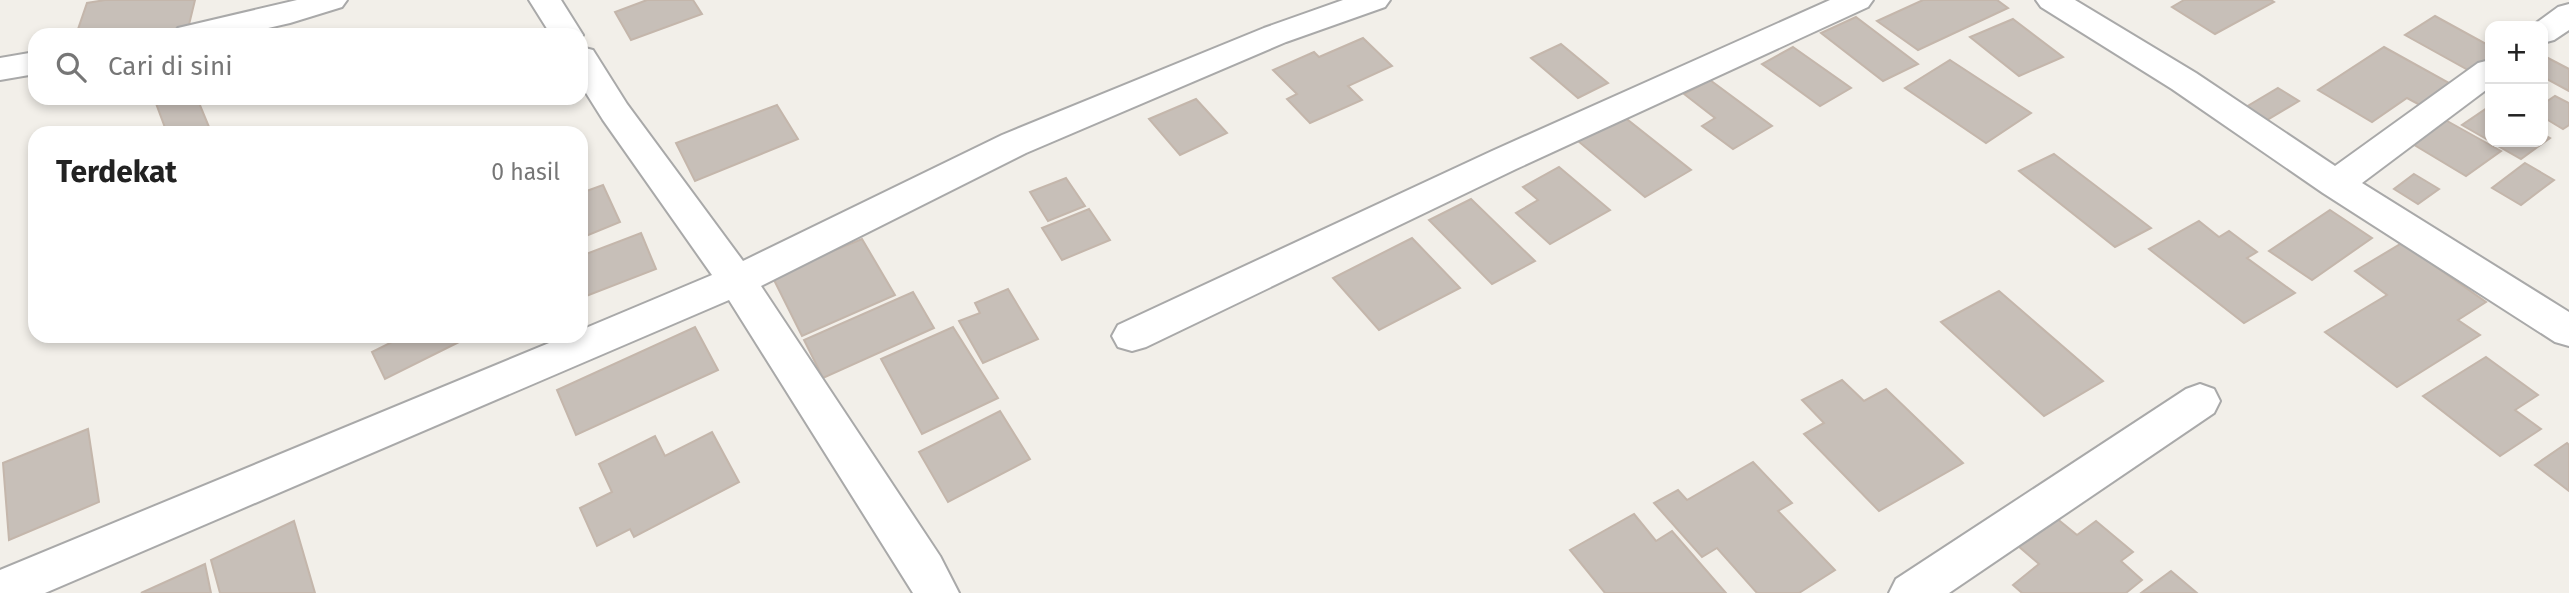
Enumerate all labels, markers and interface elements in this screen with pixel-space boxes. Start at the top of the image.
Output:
map controls [2485,21,2548,147]
button: + [2485,21,2548,84]
search box [28,28,588,105]
icon: search [52,48,90,86]
text: Cari di sini [108,51,233,82]
button: − [2485,84,2548,147]
text: Terdekat [56,154,177,190]
text: 0 hasil [491,158,560,186]

